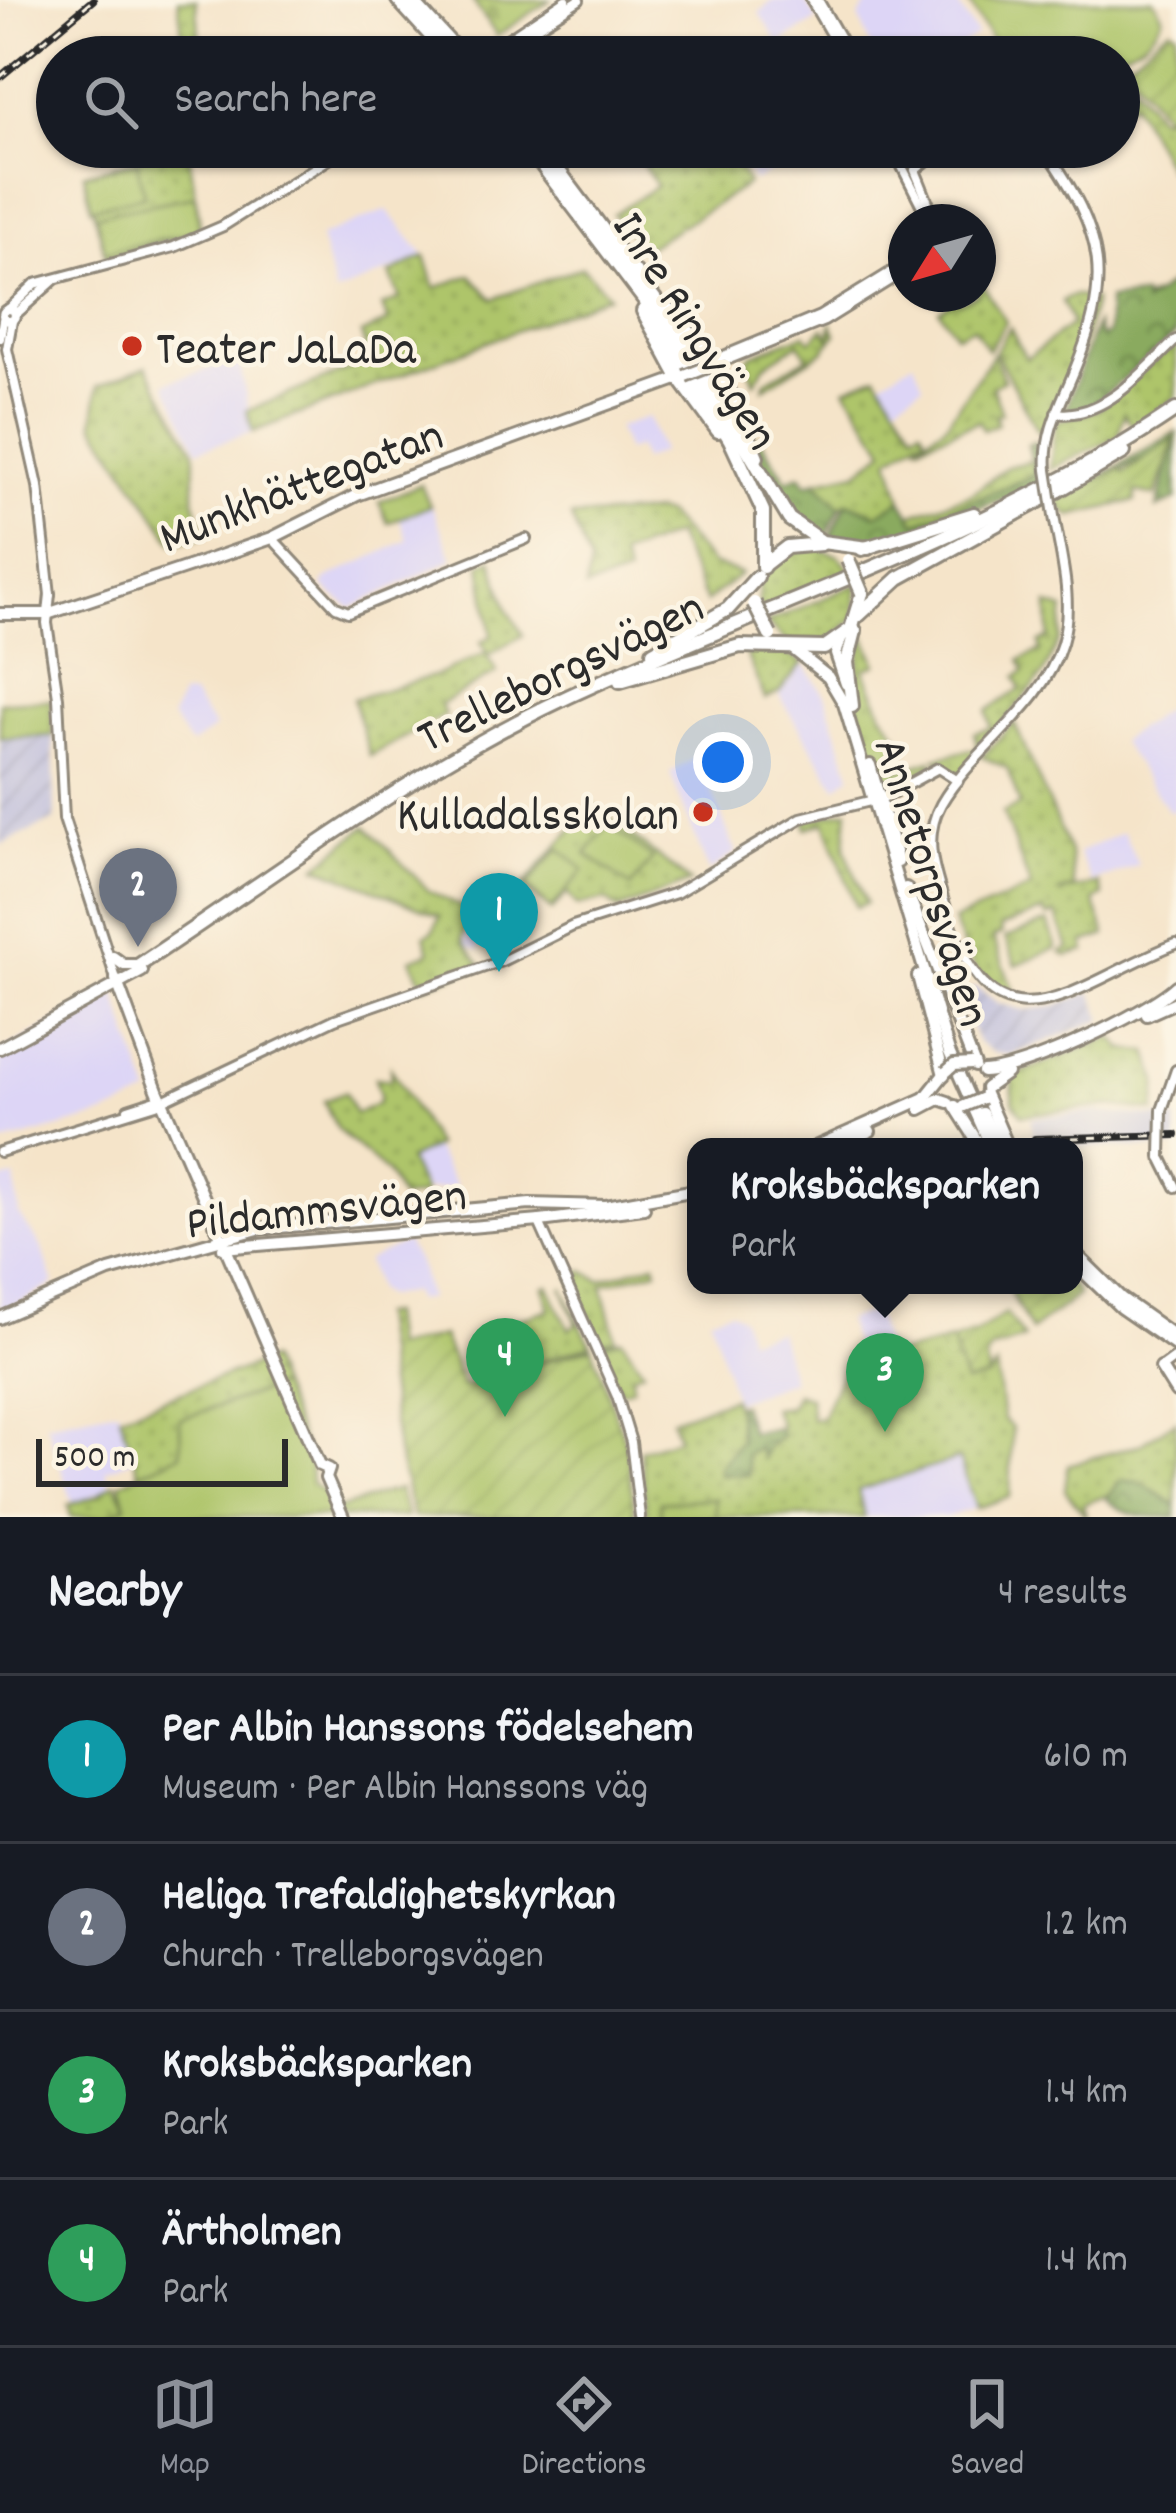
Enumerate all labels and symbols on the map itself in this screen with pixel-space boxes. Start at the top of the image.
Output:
street label: Inre Ringvägen [591,200,793,466]
north arrow [888,204,996,312]
place label: Teater JaLaDa [156,319,417,388]
marker: Teater JaLaDa [119,333,145,359]
street label: Munkhättegatan [151,404,455,576]
street label: Trelleborgsvägen [407,576,717,775]
street label: Annetorpsvägen [851,730,1005,1036]
your location [693,732,753,792]
place label: Kulladalsskolan [397,785,679,854]
marker: Kulladalsskolan [690,799,716,825]
pin: 2 [99,848,177,947]
pin: 1 [460,873,538,972]
street label: Pildammsvägen [183,1164,470,1262]
pin: 4 [466,1318,544,1417]
pin: 3 [846,1333,924,1432]
scale bar [36,1433,288,1486]

